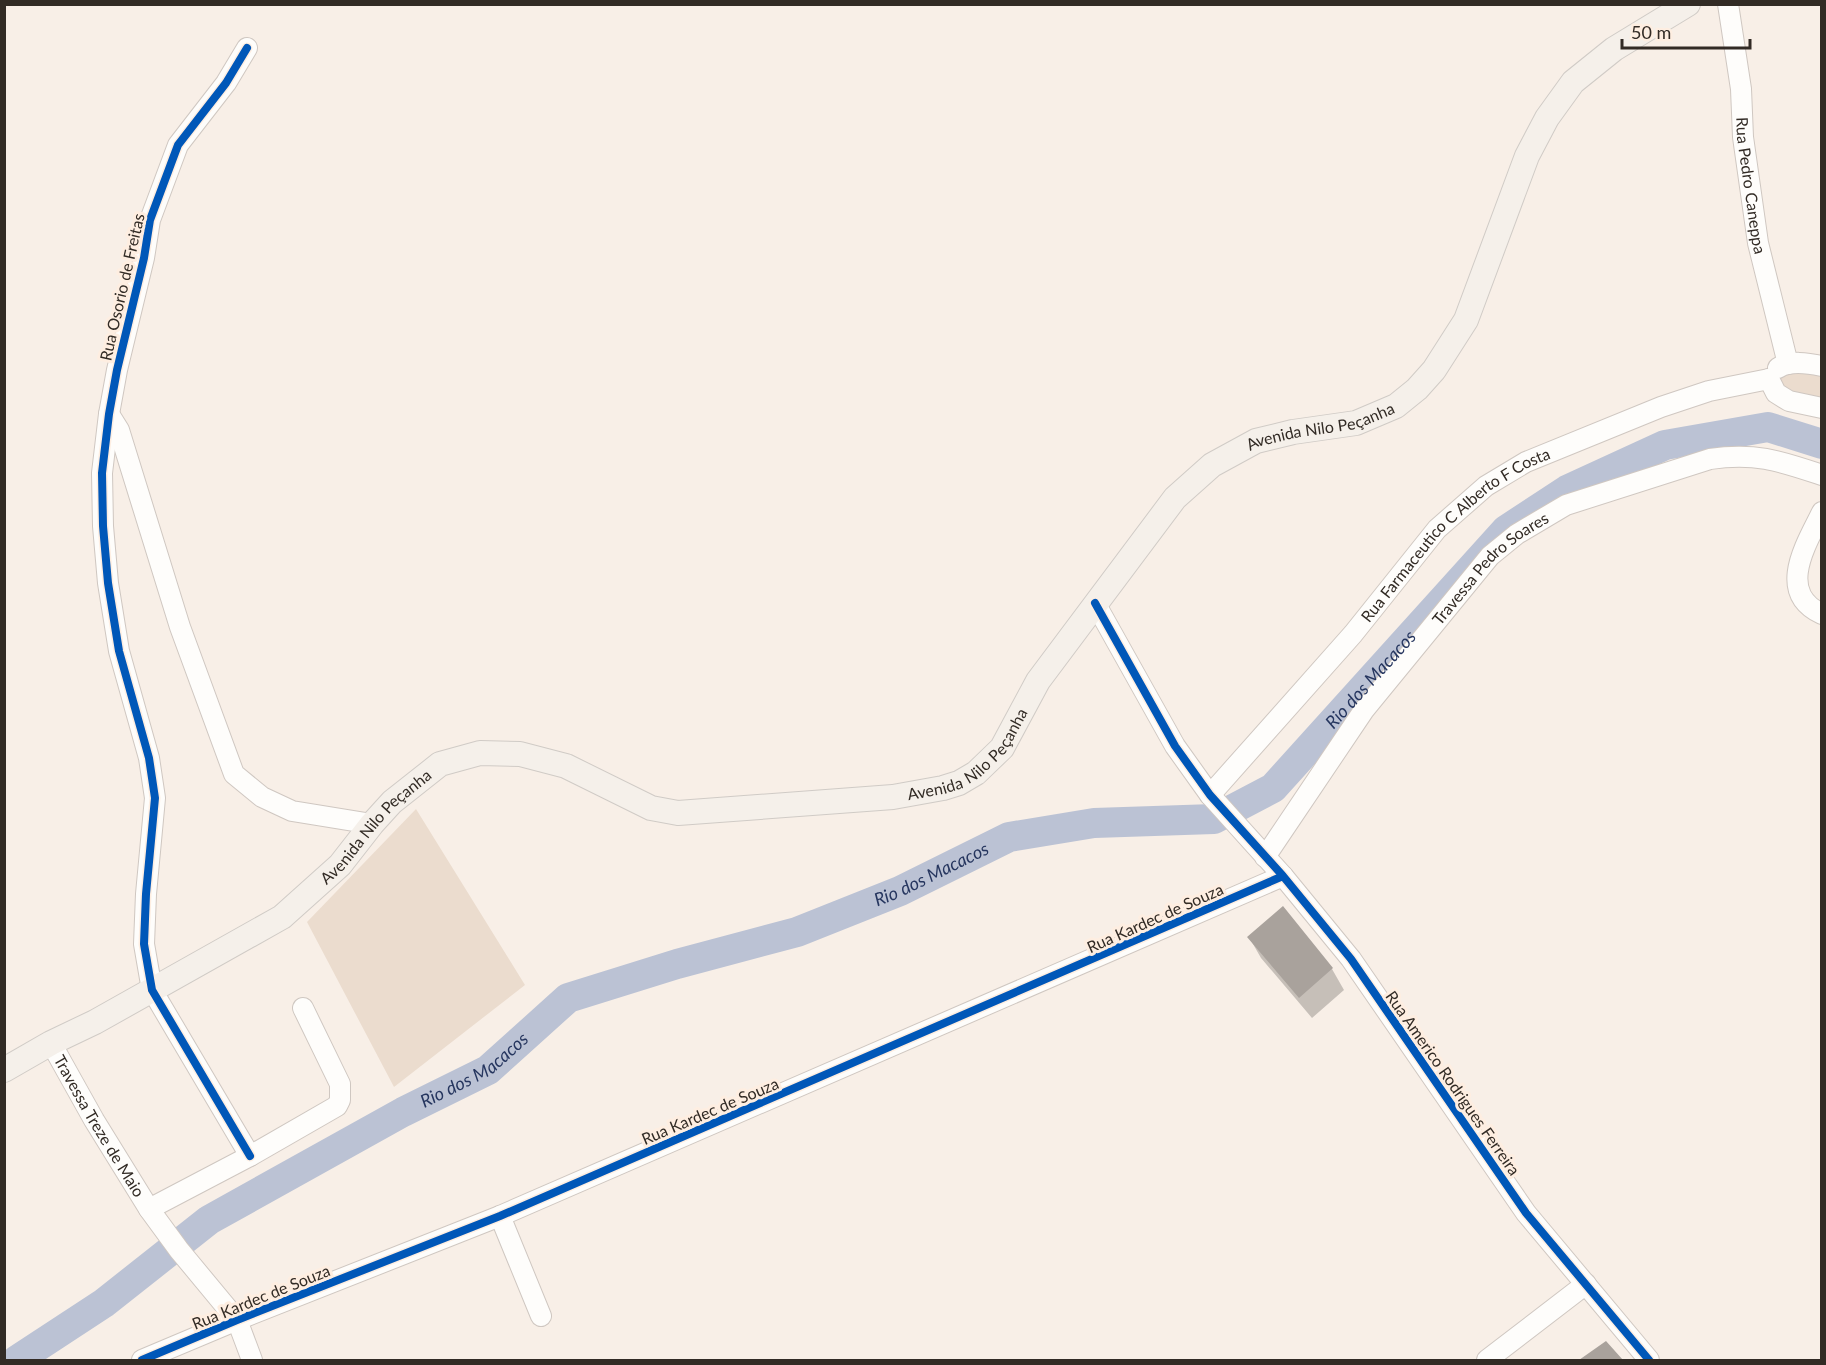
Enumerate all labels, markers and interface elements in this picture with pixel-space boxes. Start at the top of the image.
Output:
scale bar [1622,12,1750,50]
text: 50 m [1631,21,1671,43]
street label: Rua Pedro Caneppa [1733,117,1770,256]
street label: Rua Osorio de Freitas [95,211,148,362]
street label: Avenida Nilo Peçanha [1242,398,1397,454]
street label: Rua Farmaceutico C Alberto F Costa [1357,443,1552,625]
street label: Travessa Pedro Soares [1428,508,1552,628]
water label: Rio dos Macacos [1320,625,1420,733]
street label: Avenida Nilo Peçanha [906,705,1031,803]
street label: Avenida Nilo Peçanha [316,765,435,887]
water label: Rio dos Macacos [871,837,992,910]
street label: Rua Kardec de Souza [1084,879,1226,956]
street label: Rua Americo Rodrigues Ferreira [1382,987,1525,1179]
water label: Rio dos Macacos [416,1027,532,1112]
street label: Travessa Treze de Maio [51,1051,149,1200]
street label: Rua Kardec de Souza [638,1073,781,1148]
street label: Rua Kardec de Souza [189,1260,333,1333]

